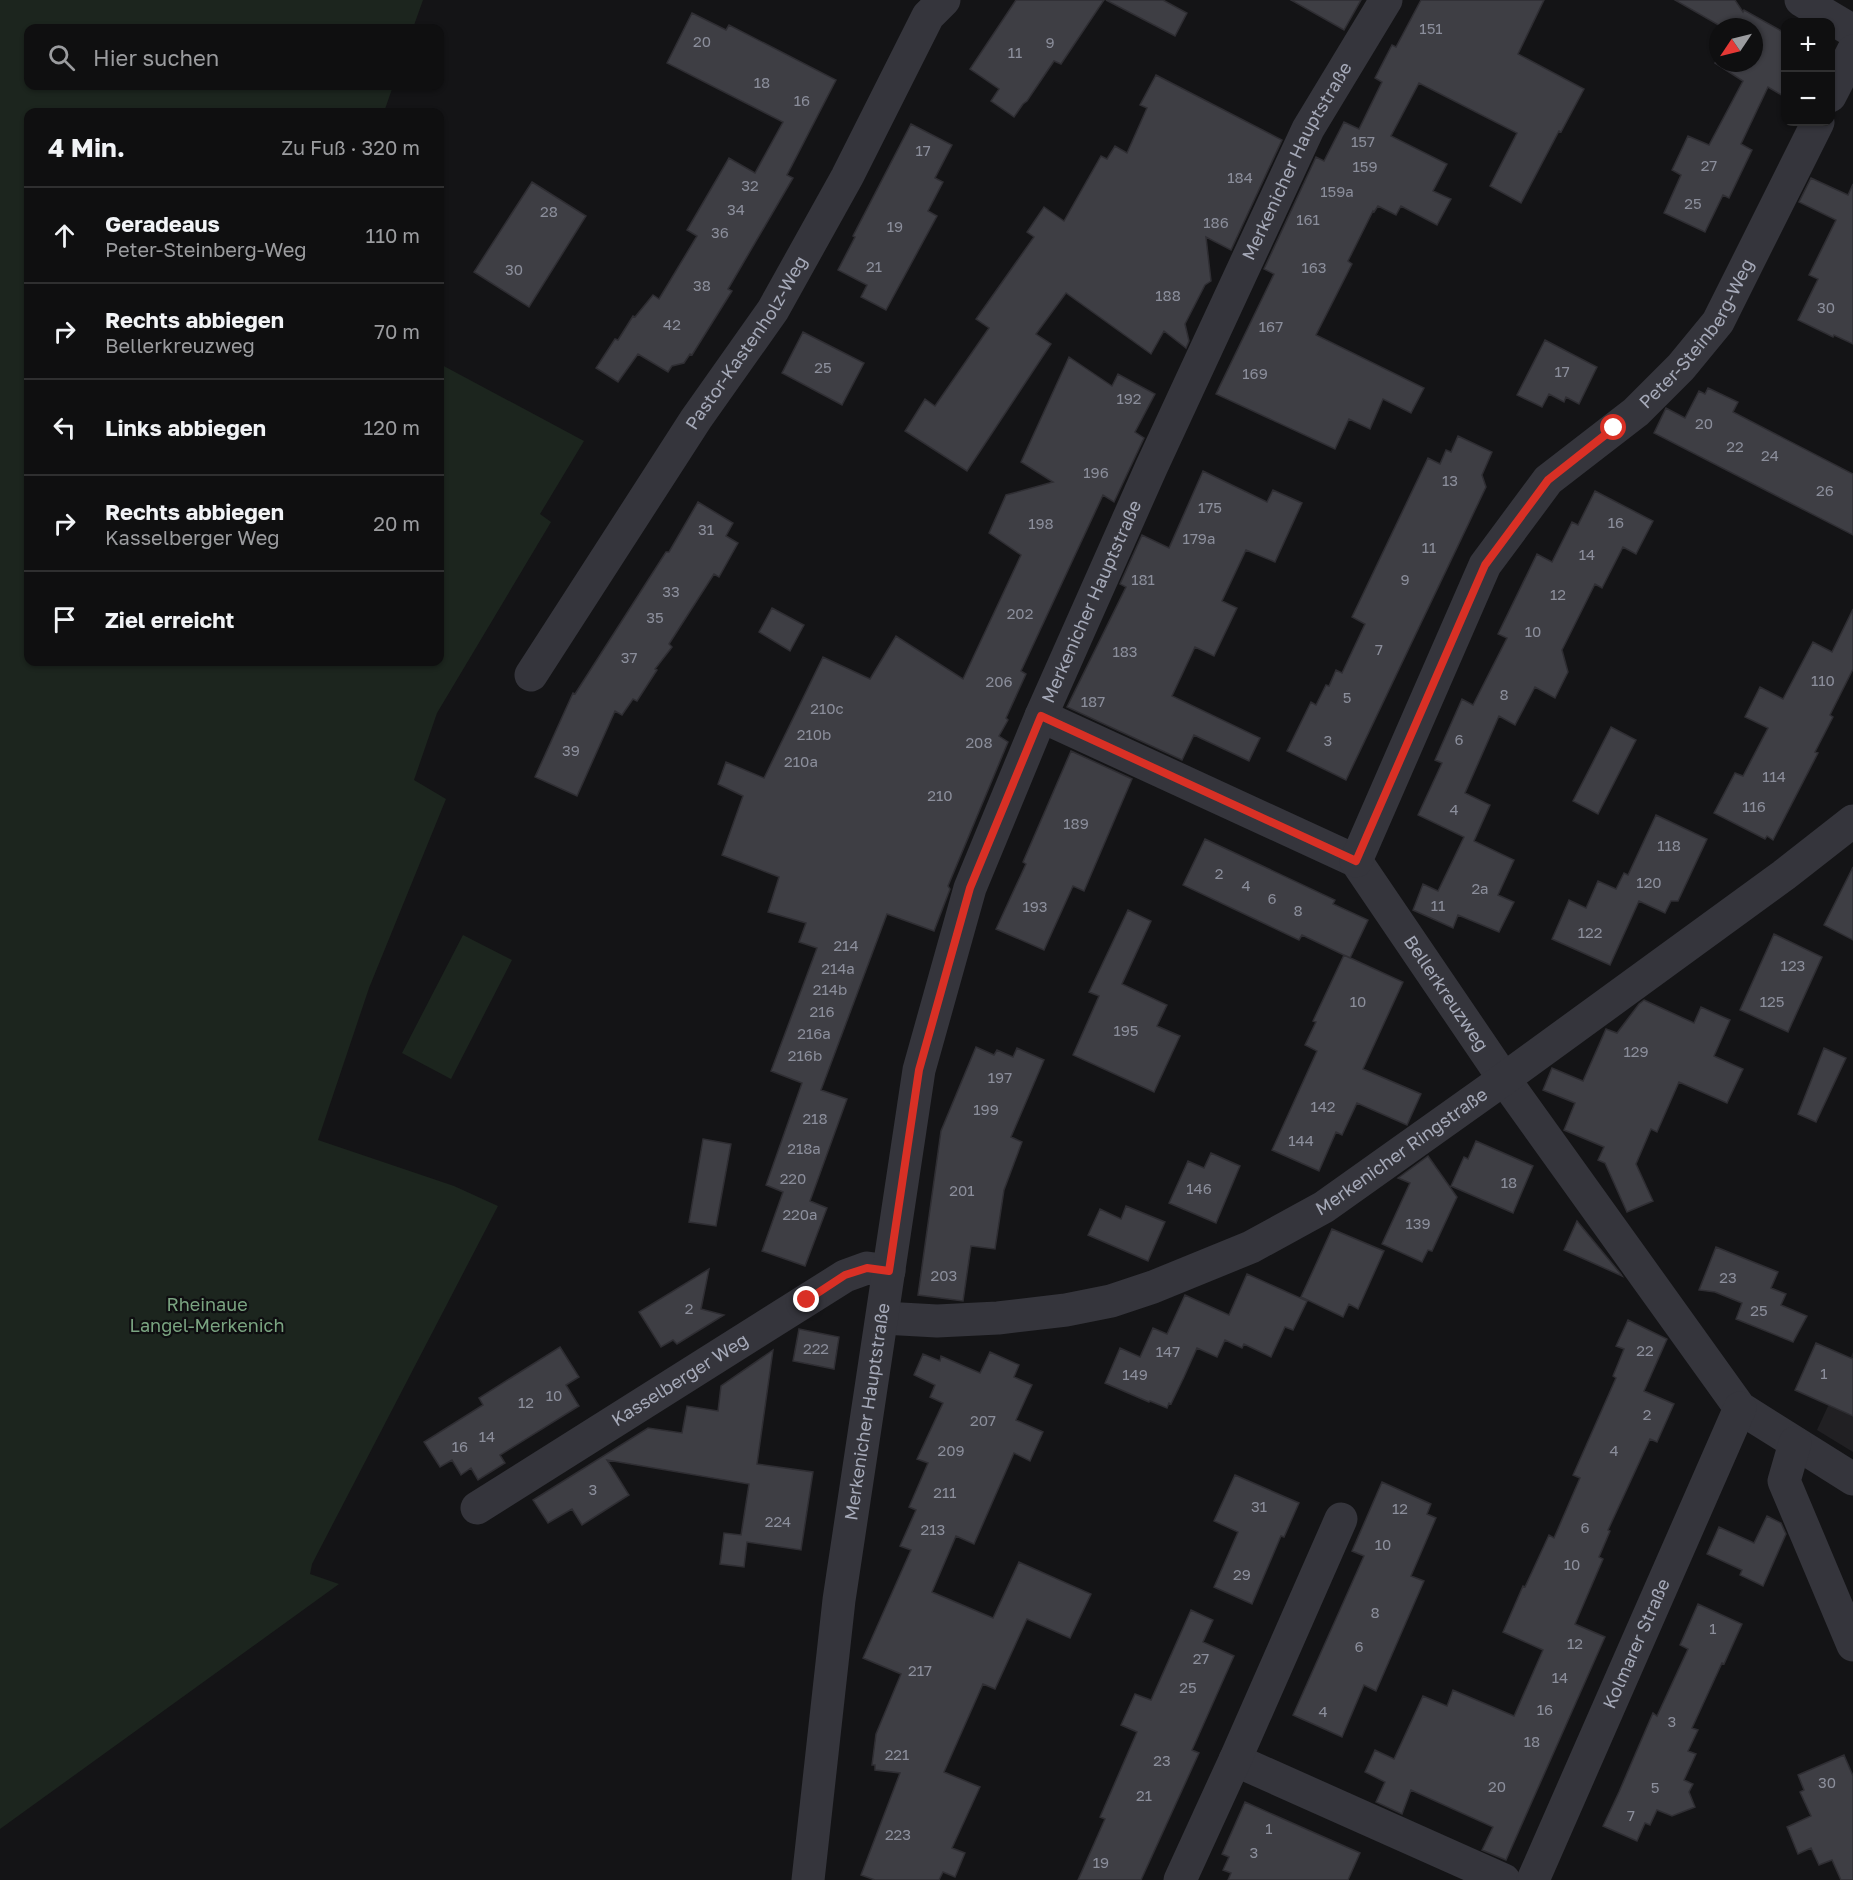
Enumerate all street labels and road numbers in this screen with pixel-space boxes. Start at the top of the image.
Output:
street label: Merkenicher Hauptstraße [1237,58,1356,263]
street label: Pastor-Kastenholz-Weg [680,252,811,433]
street label: Peter-Steinberg-Weg [1634,255,1758,413]
street label: Merkenicher Hauptstraße [1036,496,1145,706]
street label: Bellerkreuzweg [1400,931,1494,1055]
street label: Merkenicher Ringstraße [1311,1082,1491,1220]
street label: Merkenicher Hauptstraße [839,1301,894,1522]
street label: Kasselberger Weg [607,1328,752,1430]
street label: Kolmarer Straße [1598,1575,1674,1712]

